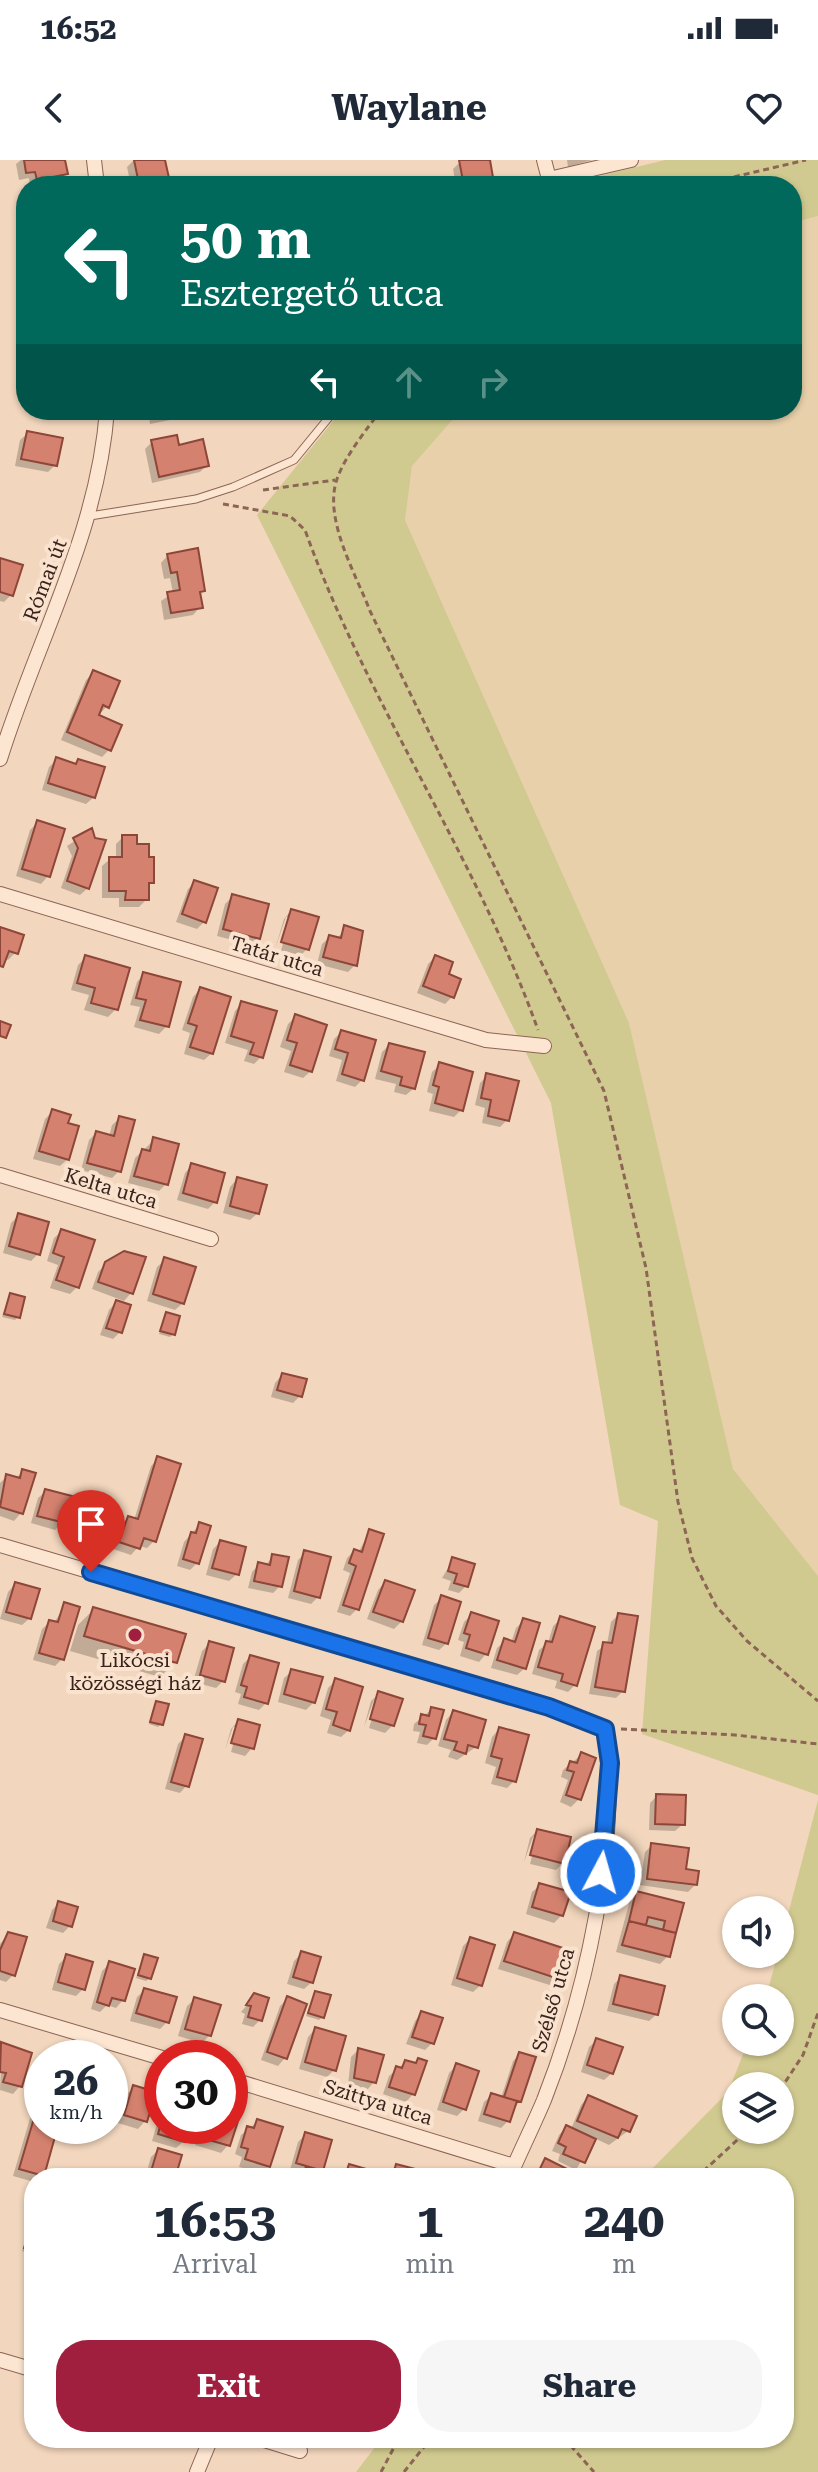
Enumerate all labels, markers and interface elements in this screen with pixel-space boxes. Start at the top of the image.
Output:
text: 16:52 [40,11,117,46]
icon: back [32,86,76,130]
icon: heart [742,86,786,130]
text: Waylane [331,87,487,129]
text: 50 m [180,206,311,272]
icon: left [48,208,152,312]
text: Esztergető utca [180,273,443,315]
icon: left [303,360,347,404]
icon: ahead [387,360,431,404]
icon: right [471,360,515,404]
street label: Római út [18,535,72,625]
street label: Tatár utca [228,930,327,982]
street label: Kelta utca [62,1162,161,1214]
pin [57,1490,125,1572]
icon: arrive [69,1502,113,1546]
marker: Likócsi közösségi ház [126,1626,144,1644]
place label: Likócsi közösségi ház [69,1648,201,1695]
position arrow [559,1831,643,1915]
map controls [722,1896,794,2144]
button: sound [722,1896,794,1968]
street label: Szélső utca [527,1945,579,2055]
button: search [722,1984,794,2056]
speed limit sign: 30 [144,2040,248,2144]
text: 26 [54,2058,98,2105]
button: layers [722,2072,794,2144]
street label: Szittya utca [321,2074,436,2130]
text: km/h [49,2100,103,2124]
text: 16:53 [154,2193,276,2249]
text: 1 [416,2193,443,2249]
text: 240 [584,2193,664,2249]
text: Arrival [173,2249,257,2279]
text: min [406,2249,454,2279]
text: m [612,2249,636,2279]
button: Exit [56,2340,401,2432]
button: Share [417,2340,762,2432]

